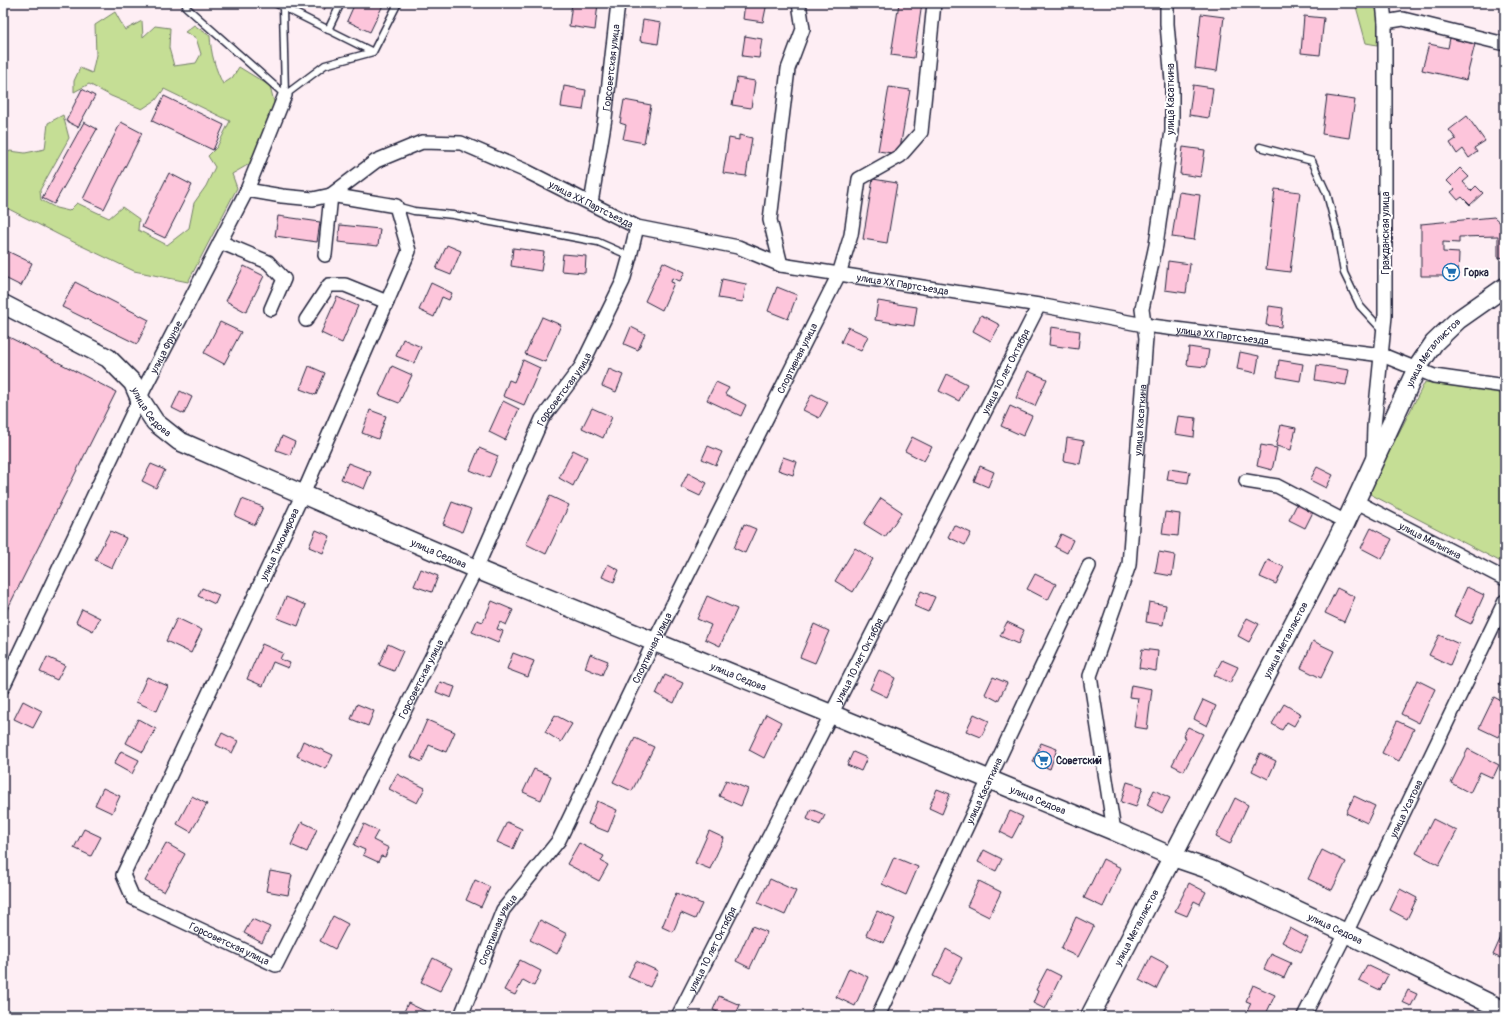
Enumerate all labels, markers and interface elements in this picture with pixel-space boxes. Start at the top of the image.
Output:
street label: Горсоветская улица [601,23,623,111]
street label: улица Касаткина [1165,63,1177,136]
street label: улица XX Партсъезда [546,178,635,231]
street label: Гражданская улица [1380,191,1392,274]
supermarket icon: Горка [1441,262,1461,282]
place label: Горка [1464,267,1489,279]
street label: улица XX Партсъезда [855,272,950,298]
street label: улица Металлистов [1404,316,1463,390]
street label: улица Фрунзе [148,319,185,377]
street label: Спортивная улица [775,321,820,396]
street label: улица XX Партсъезда [1175,324,1270,348]
street label: улица 10 лет Октября [979,327,1033,417]
street label: Горсоветская улица [535,350,594,428]
street label: улица Касаткина [1132,384,1150,457]
street label: улица Седова [128,385,173,440]
street label: улица Тихомирова [258,506,302,583]
street label: улица Малыгина [1396,520,1463,562]
street label: улица Седова [408,536,468,571]
street label: улица Металлистов [1261,600,1311,681]
street label: Спортивная улица [630,611,675,686]
street label: улица 10 лет Октября [832,616,886,706]
street label: Горсоветская улица [396,637,447,721]
street label: улица Седова [708,660,768,694]
supermarket icon: Советский [1033,750,1053,770]
place label: Советский [1056,755,1102,767]
street label: улица Касаткина [964,756,1005,827]
street label: улица Усатова [1387,778,1426,841]
street label: улица Седова [1007,783,1068,818]
street label: улица Металлистов [1112,888,1162,969]
street label: Спортивная улица [477,892,520,967]
street label: улица 10 лет Октября [686,905,740,995]
street label: улица Седова [1305,911,1365,947]
street label: Горсоветская улица [187,920,271,968]

